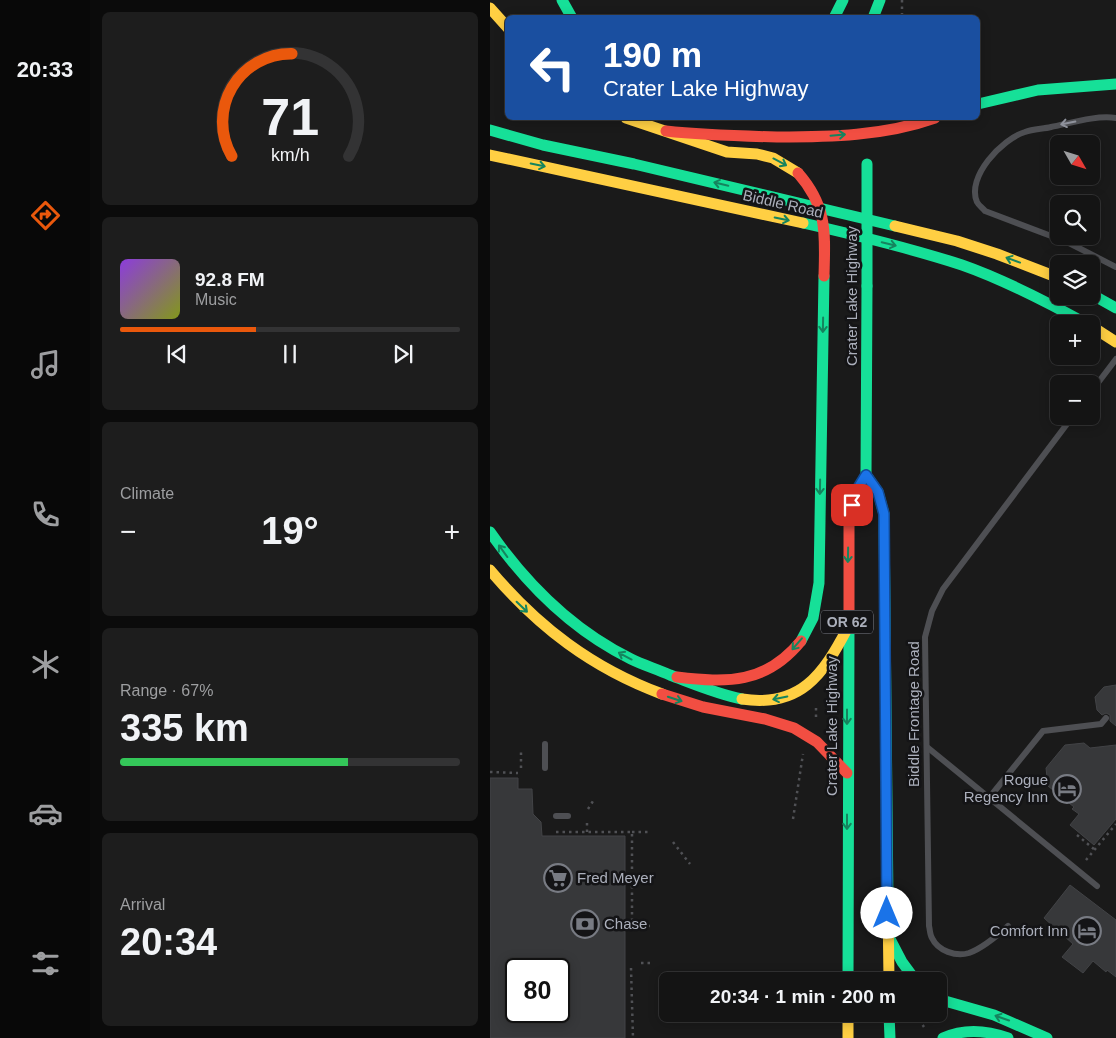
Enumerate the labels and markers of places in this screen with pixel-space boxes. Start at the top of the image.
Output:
pin [831,484,873,526]
place label: Rogue Regency Inn [964,771,1048,805]
hotel icon: Rogue Regency Inn [1052,774,1082,804]
supermarket icon: Fred Meyer [543,863,573,893]
place label: Fred Meyer [577,869,654,886]
bank icon: Chase [570,909,600,939]
place label: Chase [604,915,647,932]
hotel icon: Comfort Inn [1072,916,1102,946]
place label: Comfort Inn [990,922,1068,939]

